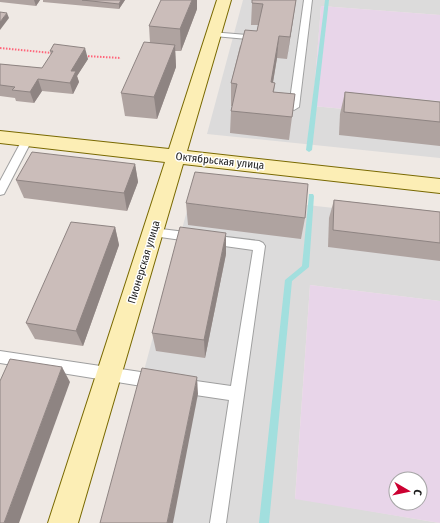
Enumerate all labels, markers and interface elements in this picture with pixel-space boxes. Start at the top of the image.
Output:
street label: Октябрьская улица [175,150,265,172]
street label: Пионерская улица [125,219,163,305]
north arrow [388,471,428,511]
text: С [410,489,424,497]

